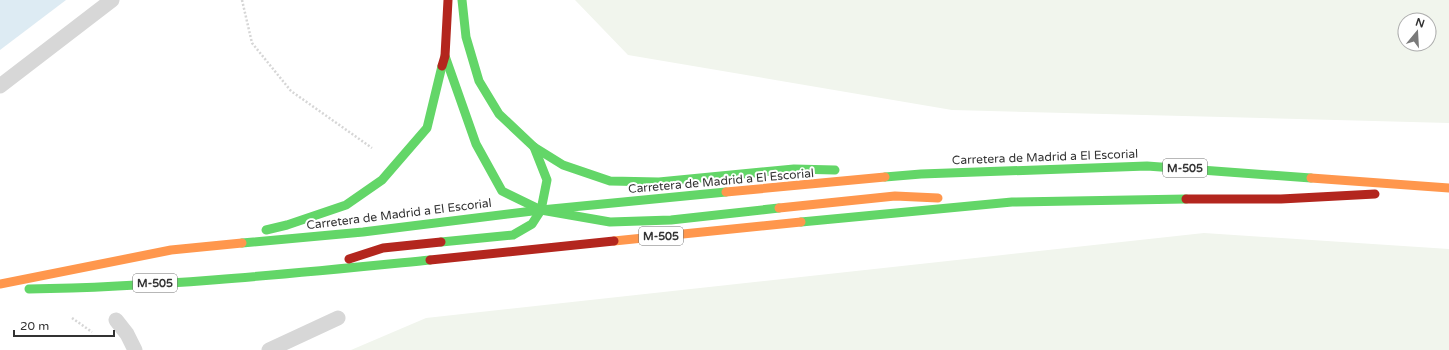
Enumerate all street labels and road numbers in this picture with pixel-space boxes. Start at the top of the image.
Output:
street label: Carretera de Madrid a El Escorial [952,147,1138,167]
road number: M-505 [1163,159,1207,177]
street label: Carretera de Madrid a El Escorial [628,166,814,196]
street label: Carretera de Madrid a El Escorial [306,196,492,232]
road number: M-505 [639,227,683,245]
road number: M-505 [133,274,177,292]

